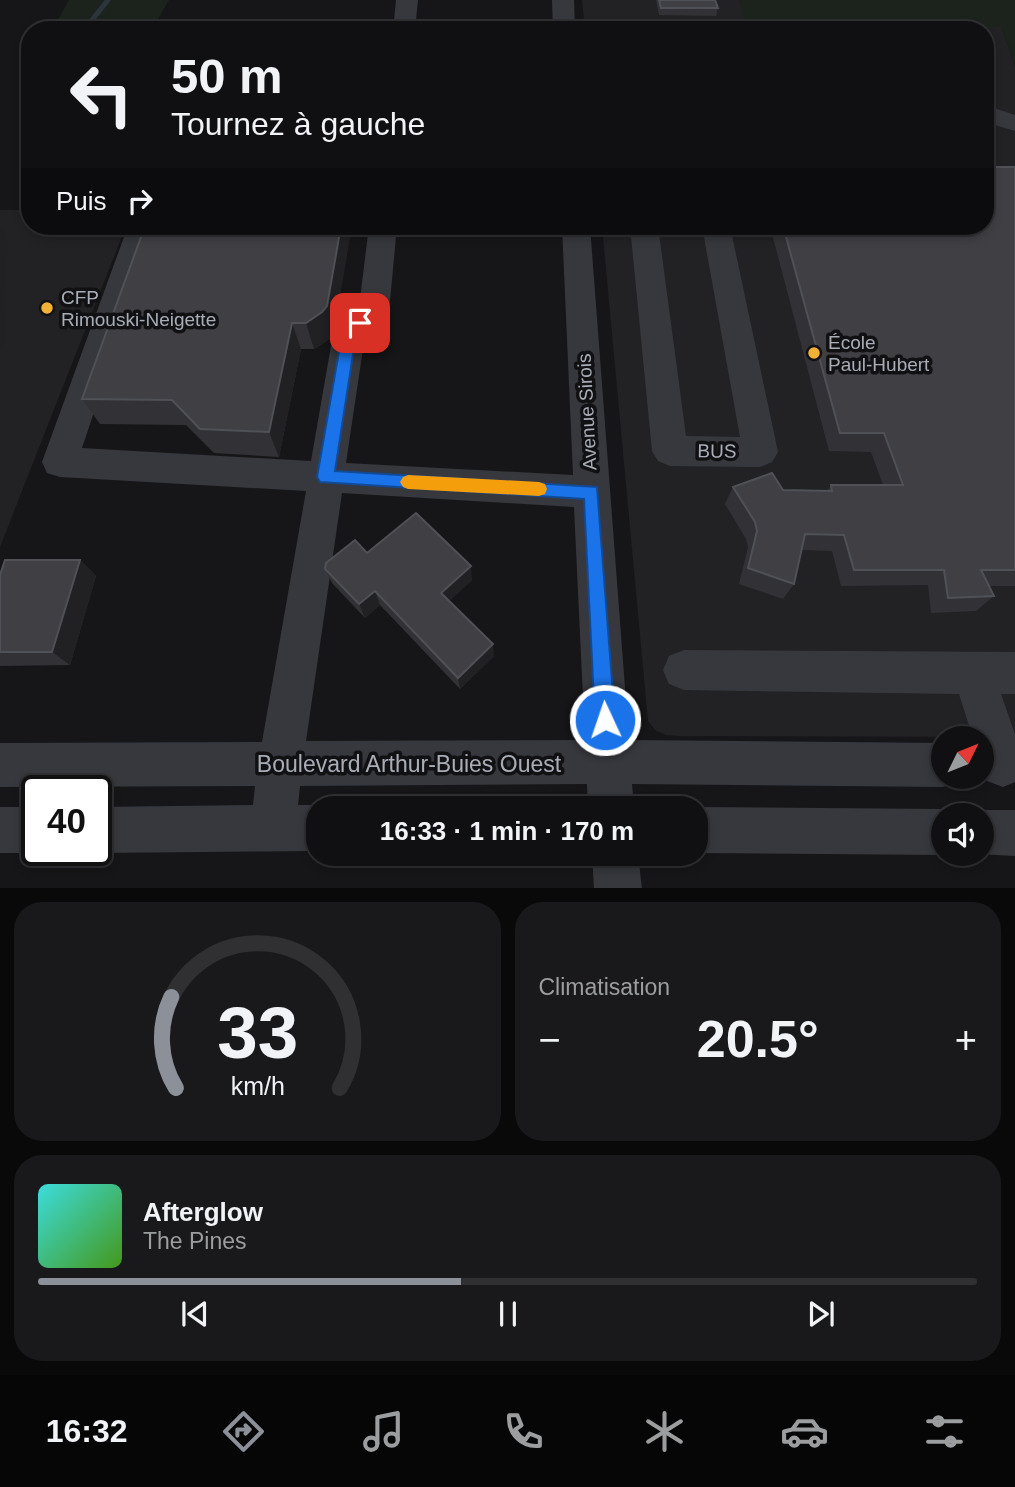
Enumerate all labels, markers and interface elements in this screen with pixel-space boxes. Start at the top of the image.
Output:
icon: left [56,49,147,140]
text: 50 m [171,49,283,103]
text: Tournez à gauche [171,106,425,142]
icon: right [121,182,159,220]
text: Puis [56,186,107,216]
place label: CFP Rimouski-Neigette [61,287,216,330]
pin [330,293,390,353]
marker: CFP Rimouski-Neigette [39,300,55,316]
icon: arrive [341,304,379,342]
place label: École Paul-Hubert [828,332,930,375]
marker: École Paul-Hubert [806,345,822,361]
street label: Avenue Sirois [573,353,601,471]
street label: BUS [697,440,737,462]
position arrow [568,683,642,757]
north arrow [931,726,994,789]
map controls [931,726,994,866]
street label: Boulevard Arthur-Buies Ouest [257,751,562,777]
speed limit sign: 40 [21,775,112,866]
button: sound [931,803,994,866]
text: 16:33 · 1 min · 170 m [380,816,634,846]
text: Climatisation [539,974,670,1000]
text: 33 [217,992,298,1073]
text: 20.5° [697,1010,819,1068]
text: − [539,1019,561,1061]
text: + [955,1019,977,1061]
text: km/h [230,1071,284,1099]
text: Afterglow [143,1197,263,1227]
text: The Pines [143,1228,247,1254]
icon: previous [176,1295,214,1333]
icon: pause [489,1295,527,1333]
icon: next [802,1295,840,1333]
icon: directions [219,1407,268,1456]
icon: music [359,1407,408,1456]
icon: phone [499,1407,548,1456]
icon: climate [640,1407,689,1456]
icon: car [780,1407,829,1456]
icon: filters [920,1407,969,1456]
text: 16:32 [46,1413,127,1449]

